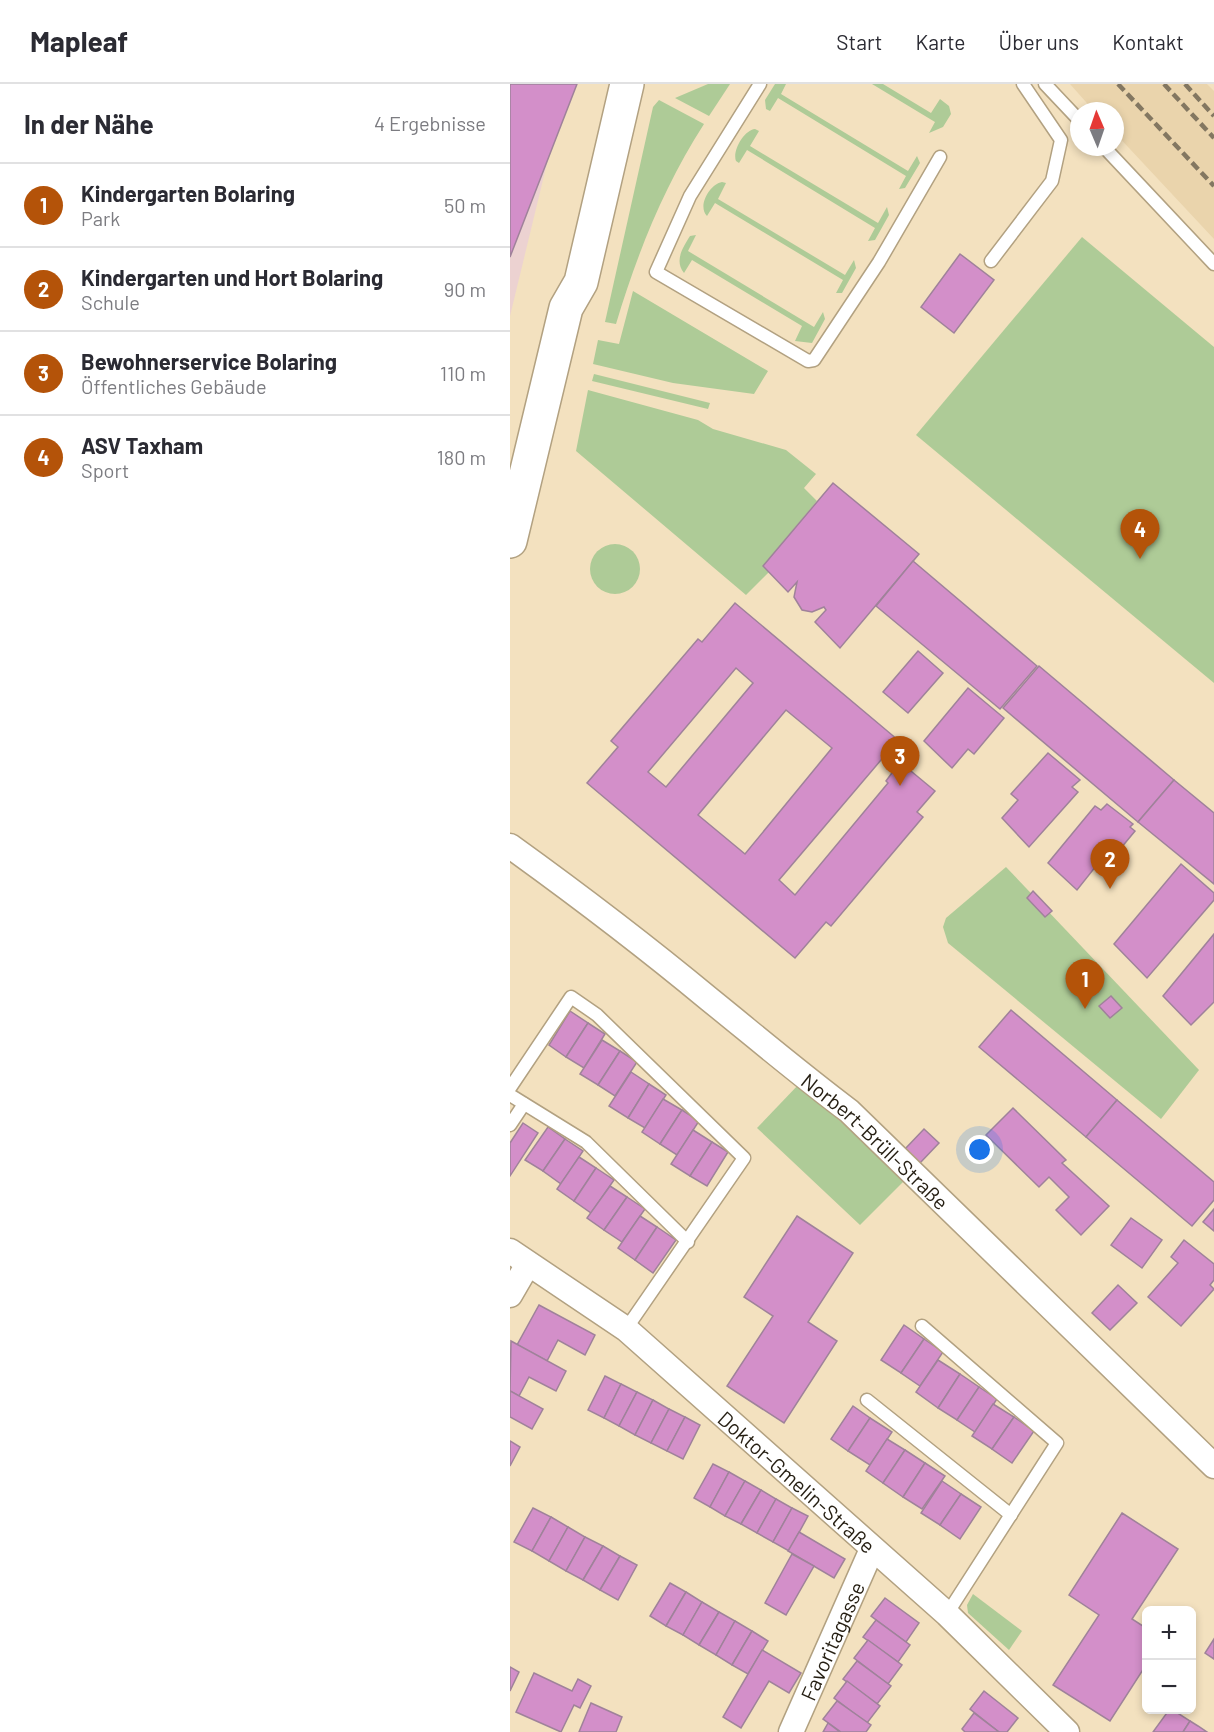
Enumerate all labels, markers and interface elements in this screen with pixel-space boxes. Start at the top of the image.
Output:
text: Mapleaf [30,24,128,58]
text: Start [836,29,883,54]
text: Karte [916,29,966,54]
text: Über uns [999,29,1079,54]
text: Kontakt [1112,29,1184,54]
north arrow [1070,102,1124,156]
text: In der Nähe [24,108,154,139]
text: 4 Ergebnisse [374,111,486,135]
text: Kindergarten Bolaring [81,180,295,206]
text: 1 [40,193,47,217]
text: 50 m [444,193,486,217]
text: Park [81,206,120,230]
text: Kindergarten und Hort Bolaring [81,264,383,290]
text: 2 [38,277,49,301]
text: 90 m [444,277,486,301]
text: Schule [81,290,140,314]
text: Bewohnerservice Bolaring [81,348,337,374]
text: 3 [38,361,49,385]
text: 110 m [440,361,486,385]
text: Öffentliches Gebäude [81,374,267,398]
text: ASV Taxham [81,432,203,458]
text: 4 [37,445,50,469]
text: 180 m [437,445,486,469]
text: Sport [81,458,129,482]
pin: 4 [1120,510,1160,559]
pin: 3 [880,736,920,786]
pin: 2 [1090,840,1130,889]
pin: 1 [1066,960,1104,1009]
street label: Norbert-Brüll-Straße [797,1067,954,1214]
your location [965,1135,994,1164]
street label: Doktor-Gmelin-Straße [714,1405,881,1558]
street label: Favoritagasse [794,1577,869,1704]
map controls [1142,1606,1196,1714]
button: + [1142,1606,1196,1660]
button: − [1142,1660,1196,1714]

